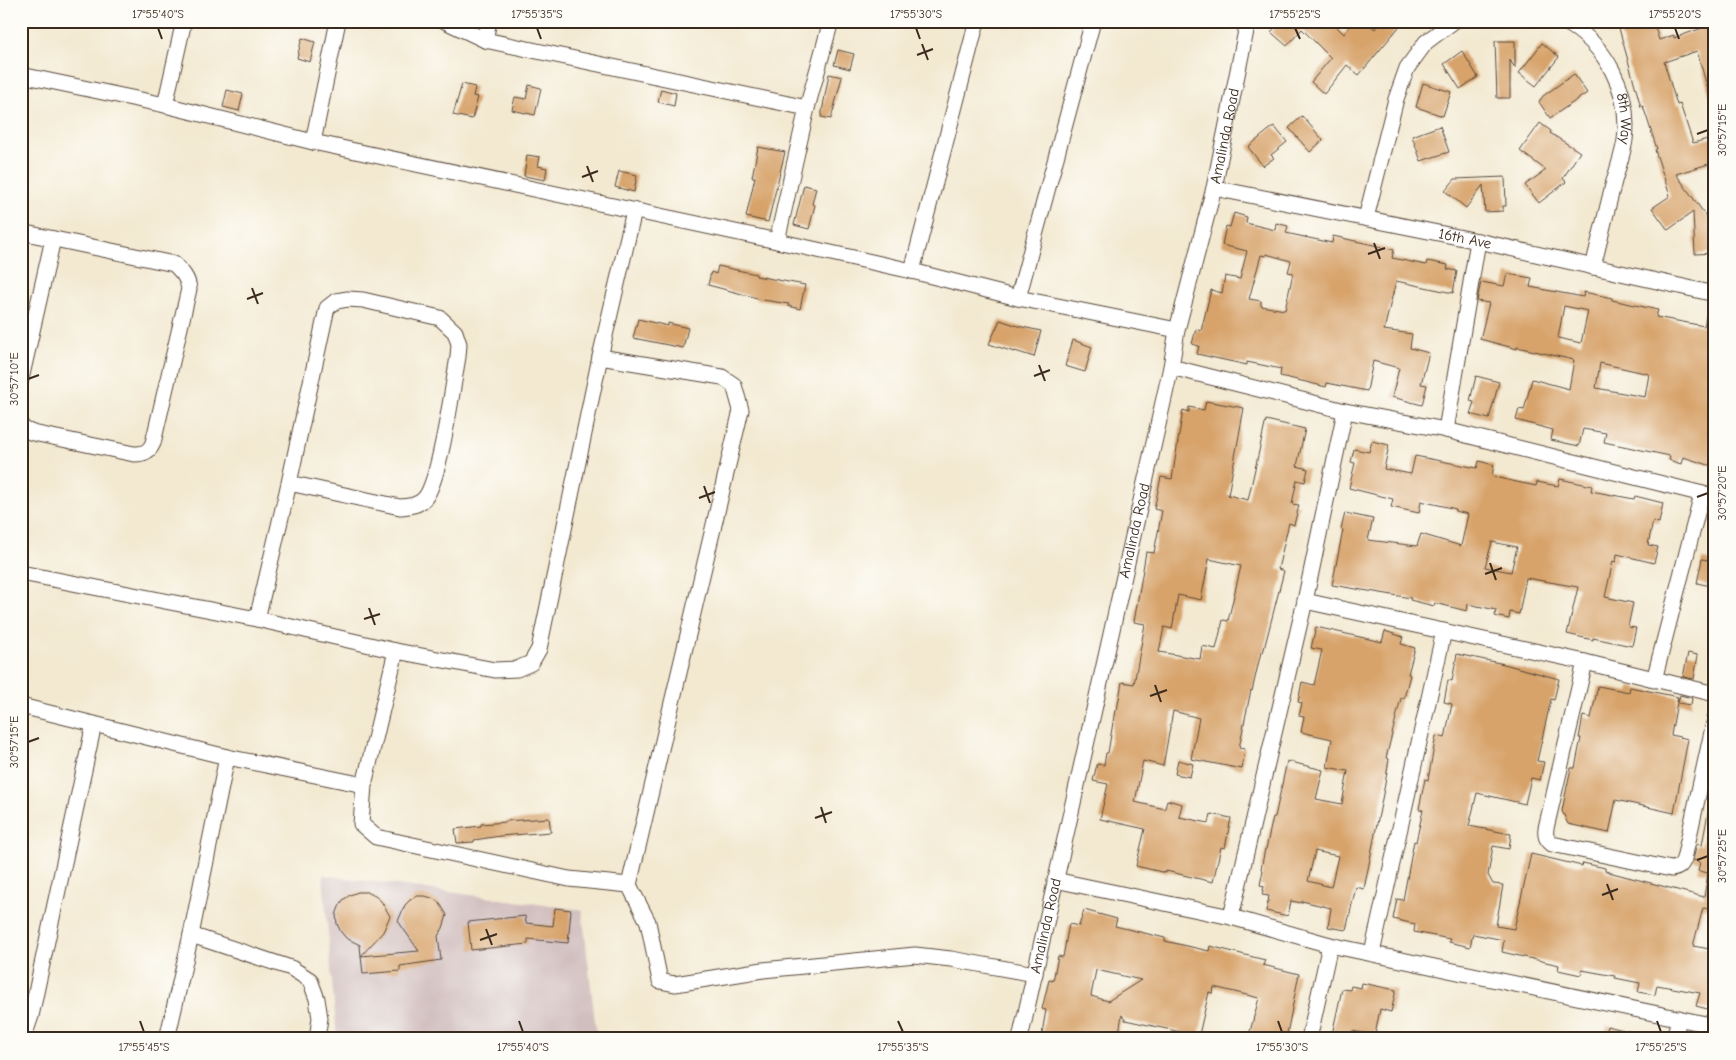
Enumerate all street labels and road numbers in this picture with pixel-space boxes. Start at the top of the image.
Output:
street label: Amalinda Road [1206,87,1243,185]
street label: 8th Way [1613,91,1635,146]
street label: 16th Ave [1437,224,1494,253]
street label: Amalinda Road [1115,481,1154,580]
street label: Amalinda Road [1026,877,1065,975]

